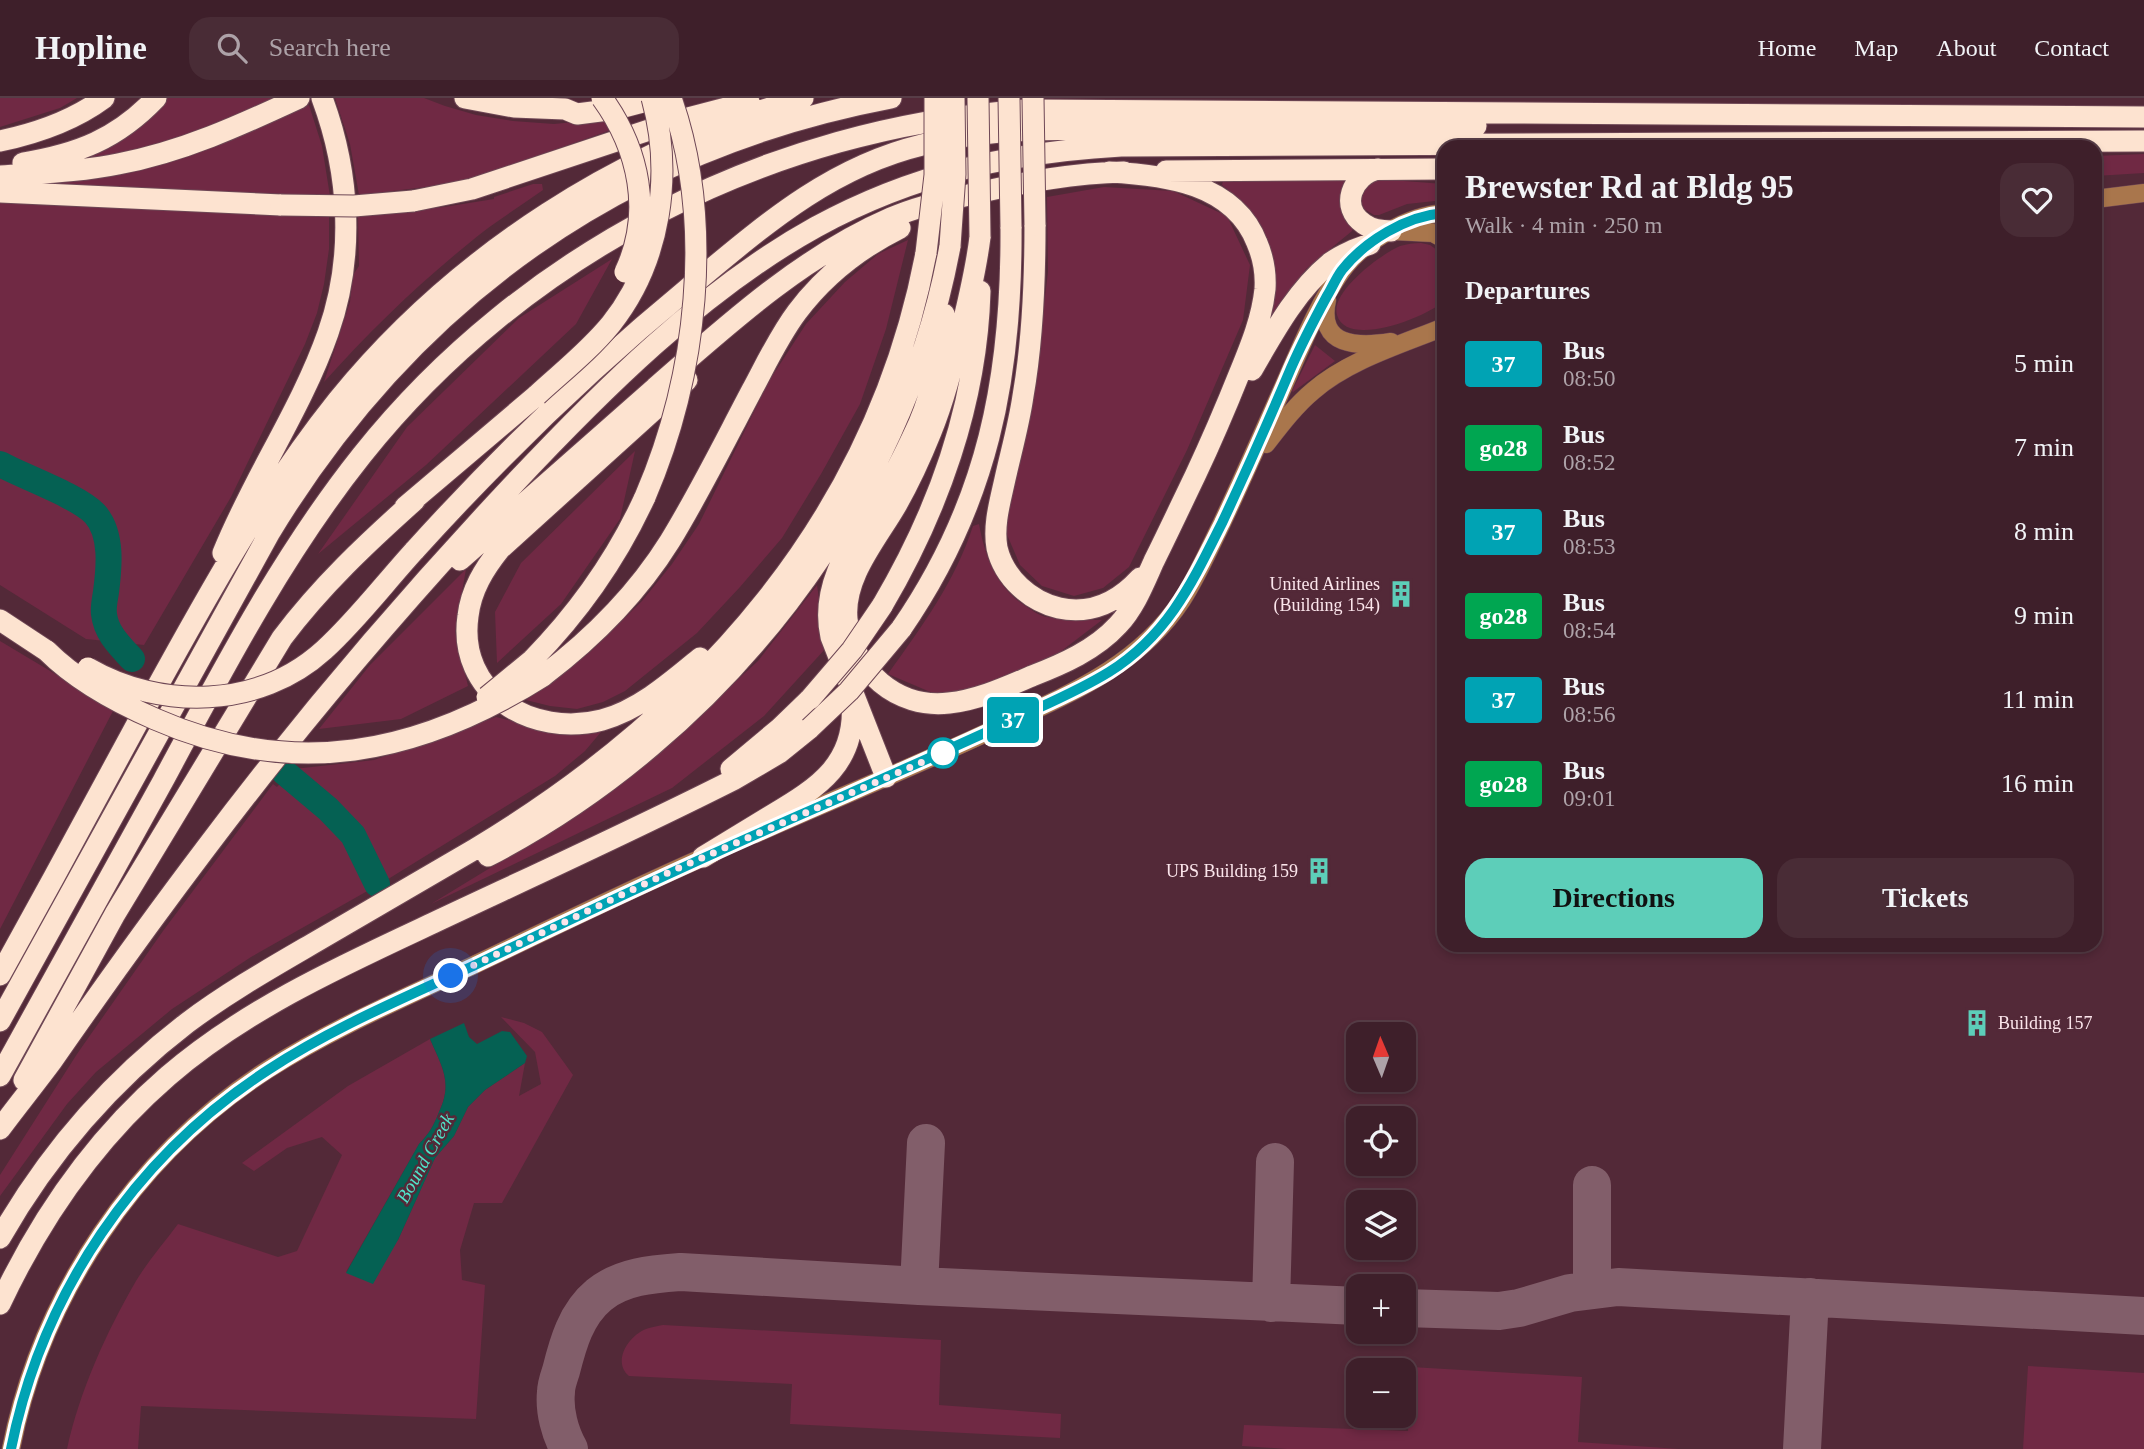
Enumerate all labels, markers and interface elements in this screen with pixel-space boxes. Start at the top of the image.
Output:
search box [189,17,679,80]
icon: search [213,29,251,67]
text: Hopline [35,30,147,66]
text: Search here [269,33,391,62]
text: Home [1758,35,1816,61]
text: Map [1854,35,1898,61]
text: About [1936,35,1996,61]
text: Contact [2034,35,2109,61]
button: heart [2000,163,2074,237]
text: Brewster Rd at Bldg 95 [1465,169,1794,205]
text: Walk · 4 min · 250 m [1465,213,1662,238]
text: Departures [1465,276,1590,305]
text: Bus [1563,336,1605,365]
text: 5 min [2014,349,2074,378]
text: 37 [1492,351,1516,377]
text: 08:50 [1563,366,1615,391]
text: Bus [1563,420,1605,449]
text: 7 min [2014,433,2074,462]
text: go28 [1480,435,1528,461]
text: 08:52 [1563,450,1615,475]
text: Bus [1563,504,1605,533]
text: 8 min [2014,517,2074,546]
text: 37 [1492,519,1516,545]
text: 08:53 [1563,534,1615,559]
place label: United Airlines (Building 154) [1270,574,1380,616]
building icon: United Airlines (Building 154) [1386,579,1416,609]
text: Bus [1563,588,1605,617]
text: 9 min [2014,601,2074,630]
text: go28 [1480,603,1528,629]
text: 08:54 [1563,618,1615,643]
text: Bus [1563,672,1605,701]
text: 11 min [2002,685,2074,714]
text: 37 [1492,687,1516,713]
line badge: 37 [982,697,1044,743]
text: 08:56 [1563,702,1615,727]
text: 37 [1001,707,1025,733]
unlabelled marker [928,738,958,768]
text: Bus [1563,756,1605,785]
text: 16 min [2001,769,2074,798]
text: go28 [1480,771,1528,797]
text: 09:01 [1563,786,1615,811]
building icon: UPS Building 159 [1304,856,1334,886]
button: Directions [1465,858,1763,938]
button: Tickets [1777,858,2074,938]
place label: UPS Building 159 [1166,861,1298,881]
your location [433,958,468,993]
building icon: Building 157 [1962,1008,1992,1038]
place label: Building 157 [1998,1013,2093,1033]
north arrow [1346,1022,1416,1092]
map controls [1346,1022,1416,1428]
button: locate [1346,1106,1416,1176]
water label: Bound Creek [392,1109,458,1206]
button: layers [1346,1190,1416,1260]
button: + [1346,1274,1416,1344]
button: − [1346,1358,1416,1428]

